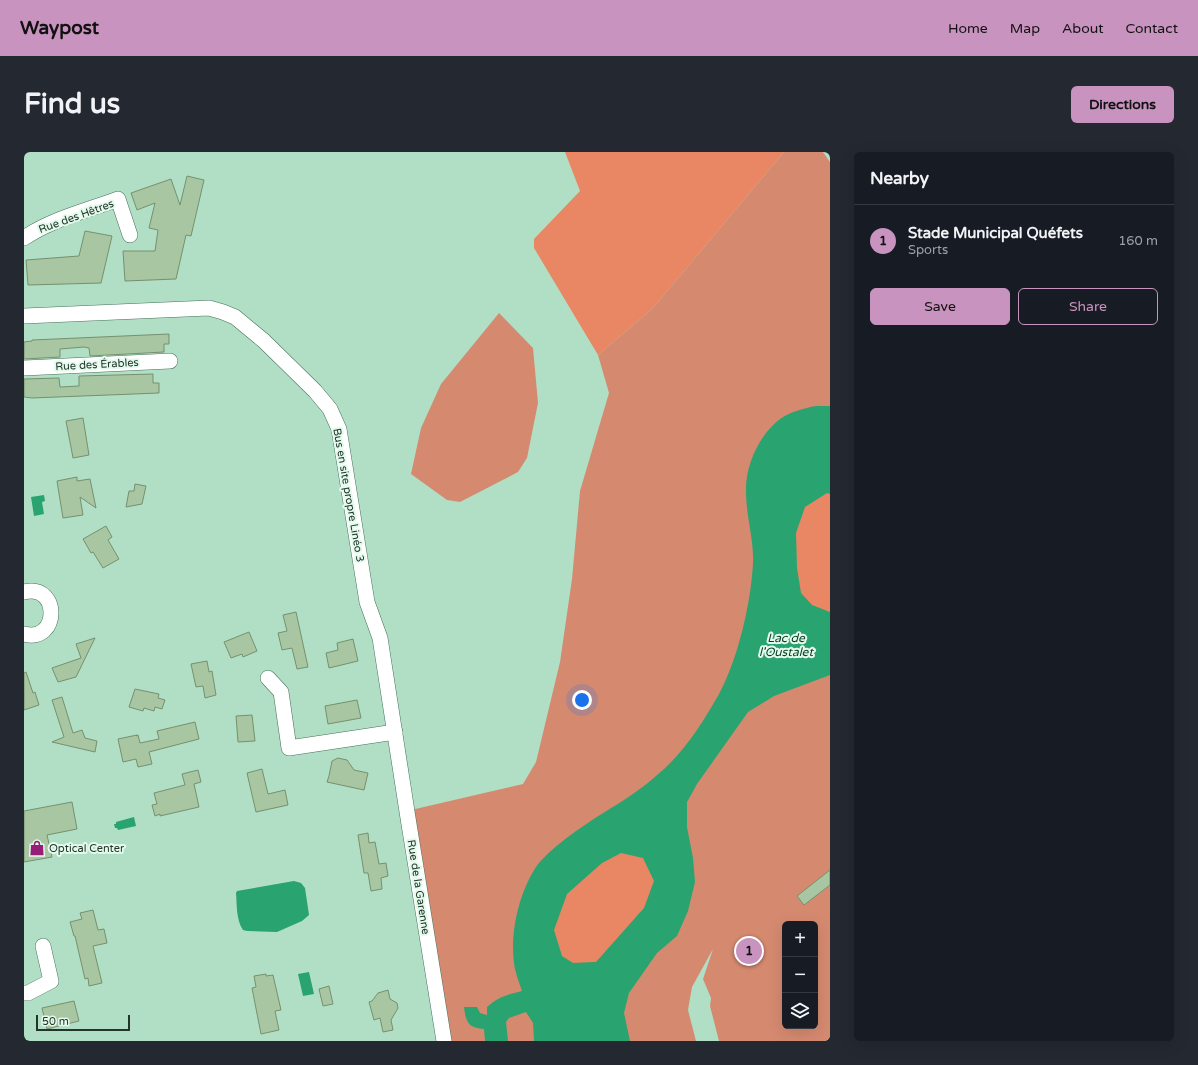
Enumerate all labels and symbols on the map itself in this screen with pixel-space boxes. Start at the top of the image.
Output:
street label: Rue des Hêtres [37,197,116,236]
street label: Rue des Érables [55,355,139,373]
street label: Bus en site propre Linéo 3 [330,427,367,563]
water label: Lac de l'Oustalet [759,631,814,659]
your location [572,690,592,710]
shop icon: Optical Center [28,839,46,857]
street label: Rue de la Garenne [405,839,432,935]
place label: Optical Center [49,842,125,855]
pin: 1 [736,936,762,966]
scale bar [36,1013,130,1032]

